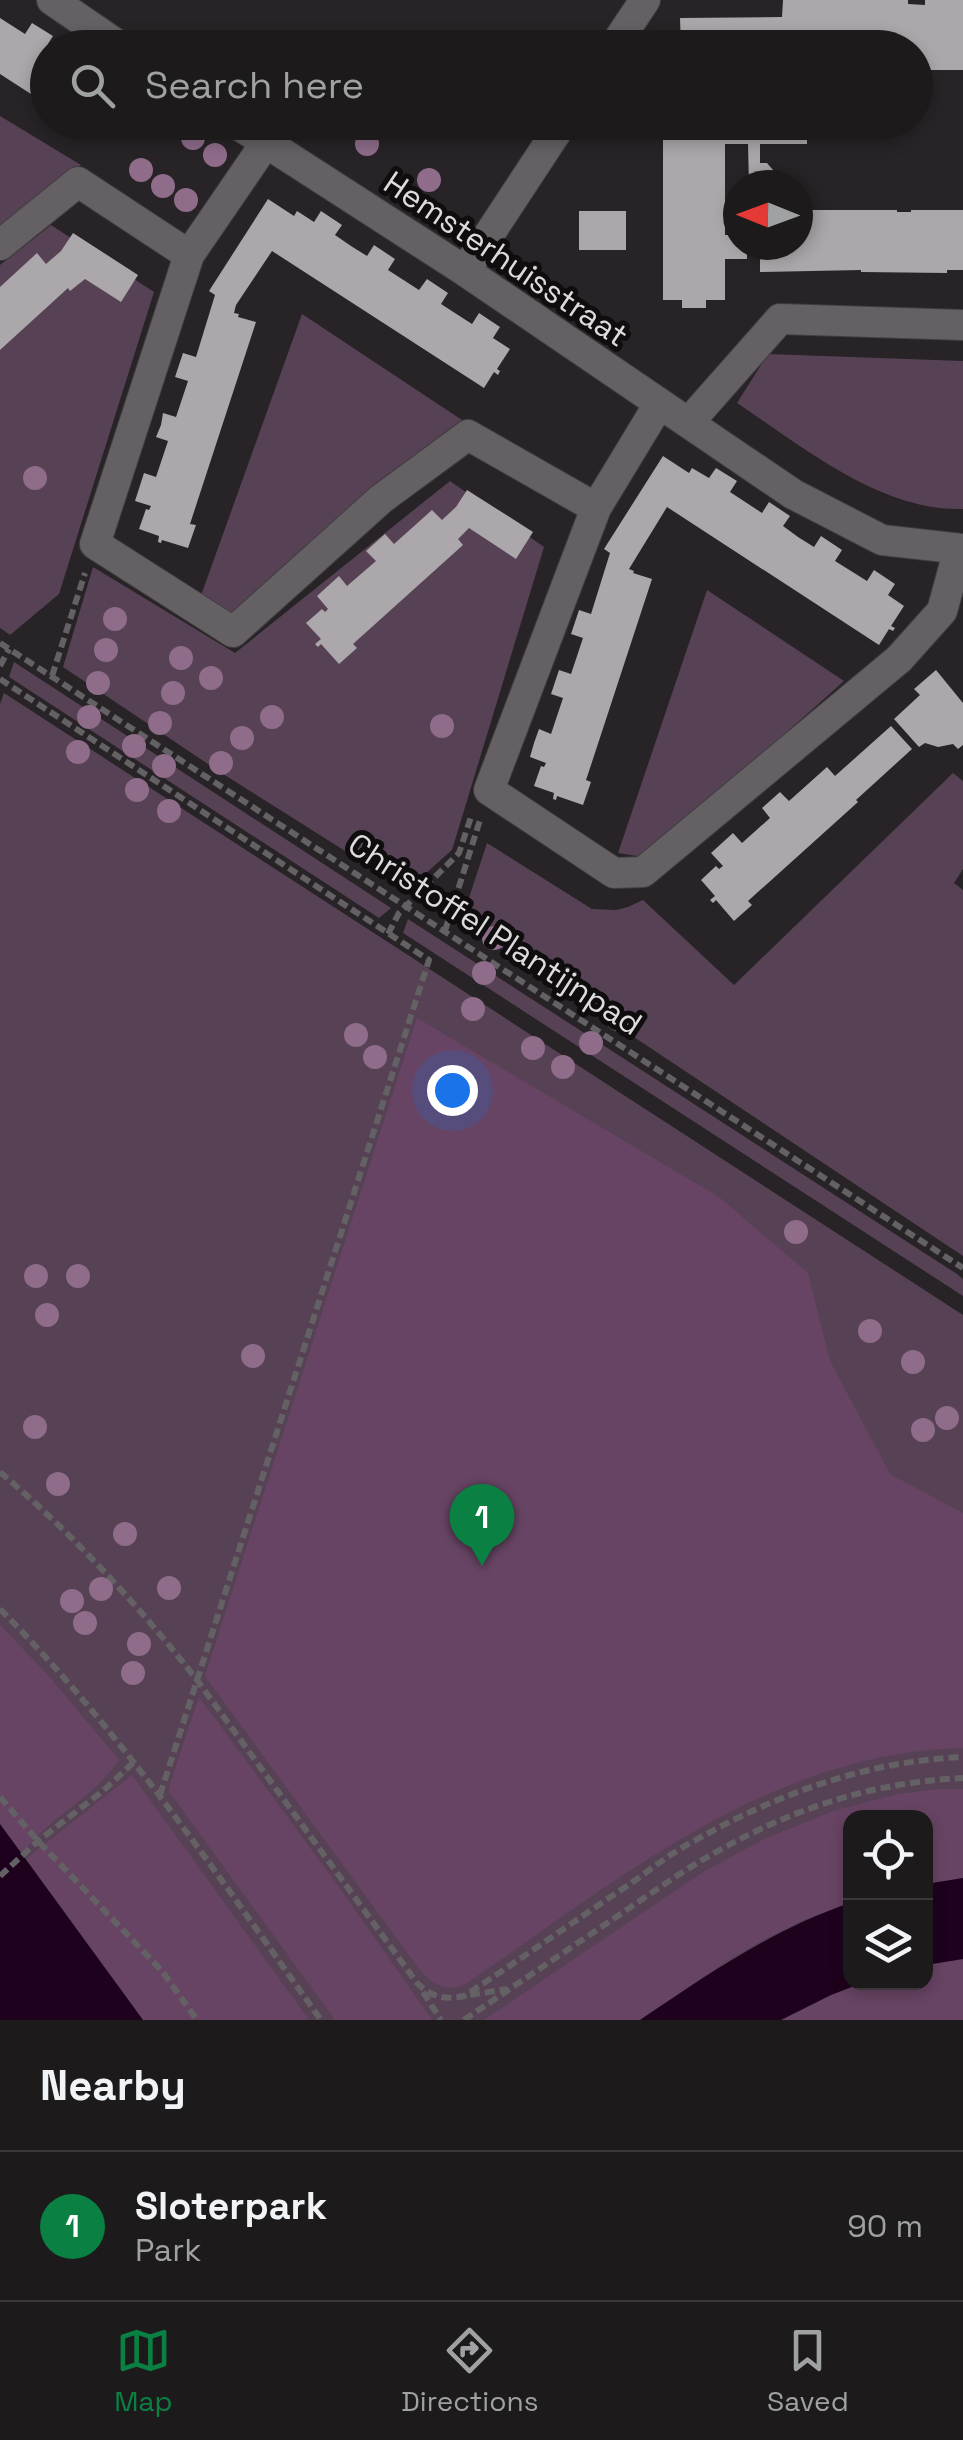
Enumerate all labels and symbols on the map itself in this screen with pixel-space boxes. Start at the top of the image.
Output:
street label: Hemsterhuisstraat [376,162,636,356]
north arrow [723,170,813,260]
street label: Christoffel Plantijnpad [341,824,649,1044]
your location [427,1065,478,1116]
pin: 1 [450,1484,514,1566]

